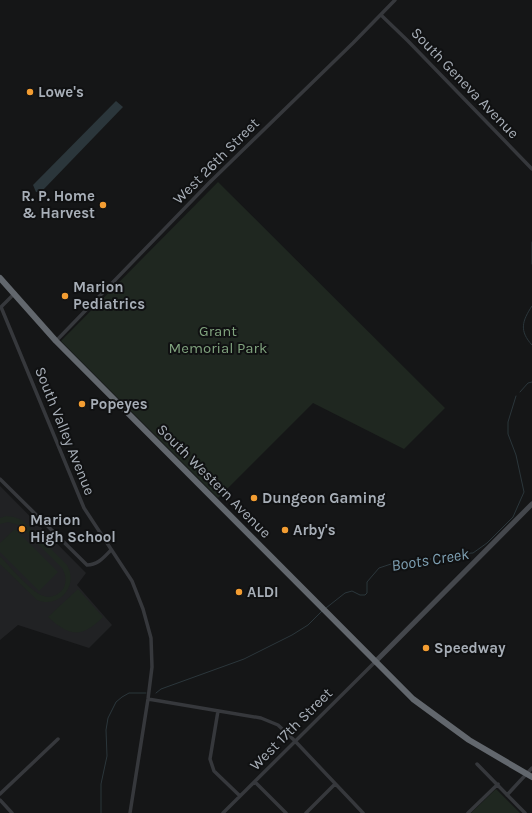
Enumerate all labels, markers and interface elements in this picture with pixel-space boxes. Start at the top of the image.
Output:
street label: South Geneva Avenue [407,24,523,142]
place label: Lowe's [38,83,84,101]
marker: Lowe's [25,87,35,97]
street label: West 26th Street [169,114,263,208]
place label: R. P. Home & Harvest [21,187,95,222]
marker: R. P. Home & Harvest [98,200,108,210]
place label: Marion Pediatrics [73,278,145,313]
marker: Marion Pediatrics [60,291,70,301]
park label: Grant Memorial Park [169,322,267,357]
street label: South Valley Avenue [31,364,99,498]
place label: Popeyes [90,395,148,413]
marker: Popeyes [77,399,87,409]
street label: South Western Avenue [153,420,275,542]
place label: Dungeon Gaming [262,489,386,507]
marker: Dungeon Gaming [249,493,259,503]
place label: Marion High School [30,511,116,546]
place label: Arby's [293,521,336,539]
marker: Marion High School [17,524,27,534]
marker: Arby's [280,525,290,535]
water label: Boots Creek [390,544,471,575]
place label: ALDI [247,583,279,601]
marker: ALDI [234,587,244,597]
place label: Speedway [434,639,506,657]
marker: Speedway [421,643,431,653]
street label: West 17th Street [246,684,336,774]

